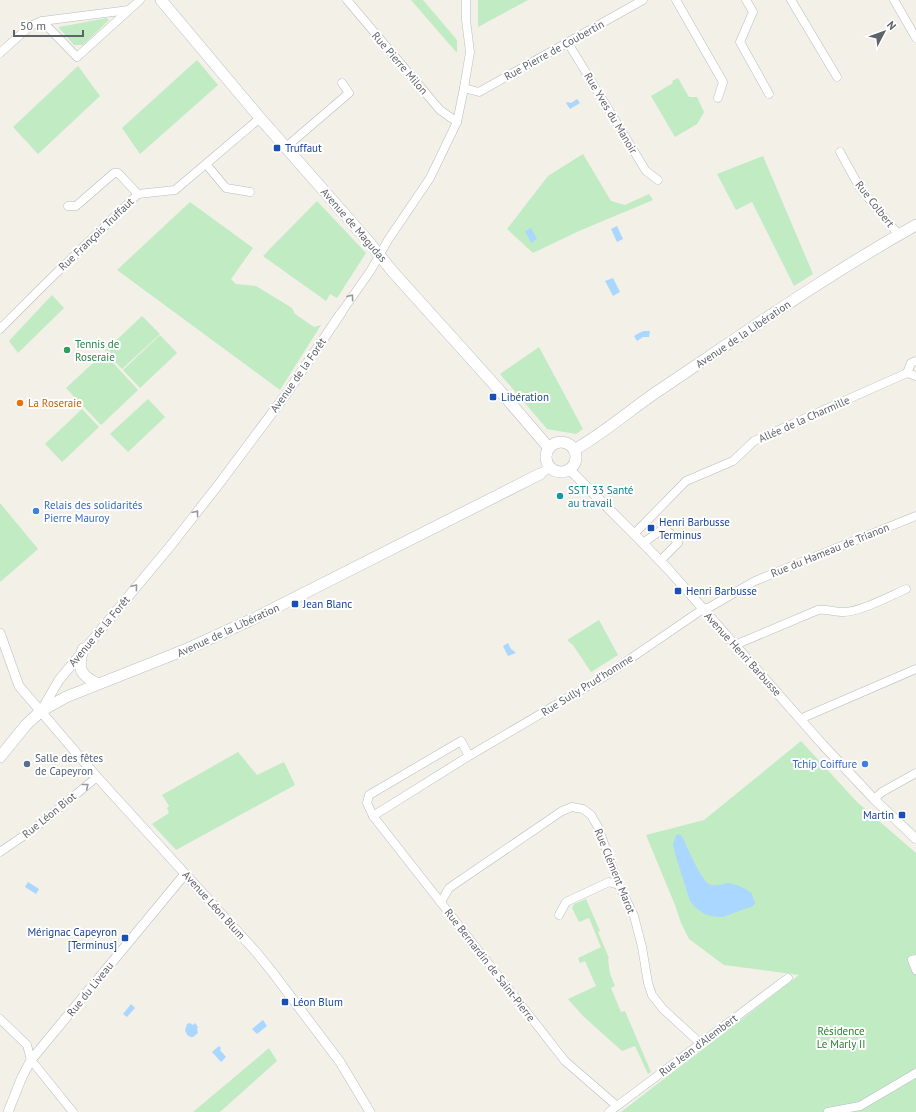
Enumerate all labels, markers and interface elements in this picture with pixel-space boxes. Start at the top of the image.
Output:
scale bar [14,12,83,38]
north arrow [864,12,904,52]
street label: Rue Pierre de Coubertin [502,17,606,83]
text: 50 m [20,18,46,33]
text: N [884,18,899,33]
street label: Rue Pierre Milon [369,29,431,97]
street label: Rue Yves du Manoir [581,70,641,156]
place label: Truffaut [285,141,322,155]
marker: Truffaut [272,143,282,153]
street label: Rue Colbert [852,178,898,230]
street label: Avenue de Magudas [318,185,390,265]
street label: Rue François Truffaut [55,194,137,274]
one-way arrow [346,295,353,302]
street label: Avenue de la Libération [693,297,793,371]
street label: Avenue de la Forêt [267,335,329,415]
place label: Tennis de Roseraie [75,337,120,364]
marker: Tennis de Roseraie [62,345,72,355]
place label: Libération [501,390,549,404]
marker: Libération [488,392,498,402]
street label: Allée de la Charmille [756,392,852,445]
place label: La Roseraie [28,396,82,410]
marker: La Roseraie [15,398,25,408]
place label: SSTI 33 Santé au travail [568,483,634,510]
marker: SSTI 33 Santé au travail [555,491,565,501]
place label: Relais des solidarités Pierre Mauroy [44,498,143,525]
marker: Relais des solidarités Pierre Mauroy [31,506,41,516]
one-way arrow [191,511,198,518]
place label: Henri Barbusse Terminus [659,515,730,542]
street label: Rue du Hameau de Trianon [769,520,891,580]
marker: Henri Barbusse Terminus [646,523,656,533]
place label: Henri Barbusse [686,584,757,598]
one-way arrow [131,585,138,592]
marker: Henri Barbusse [673,586,683,596]
street label: Avenue de la Forêt [65,593,133,669]
place label: Jean Blanc [302,597,352,611]
marker: Jean Blanc [290,599,300,609]
street label: Avenue de la Libération [175,600,281,660]
street label: Avenue Henri Barbusse [702,609,785,699]
street label: Rue Sully Prud'homme [538,651,636,719]
place label: Salle des fêtes de Capeyron [35,751,103,778]
place label: Tchip Coiffure [792,757,857,771]
marker: Salle des fêtes de Capeyron [22,759,32,769]
marker: Tchip Coiffure [860,759,870,769]
one-way arrow [81,783,89,790]
street label: Rue Léon Biot [19,789,79,841]
place label: Martin [863,808,894,822]
marker: Martin [897,810,907,820]
street label: Rue Clément Marot [592,826,639,916]
street label: Avenue Léon Blum [180,868,248,942]
street label: Rue Bernardin de Saint-Pierre [442,906,539,1025]
place label: Mérignac Capeyron [Terminus] [27,925,117,952]
marker: Mérignac Capeyron [Terminus] [120,933,130,943]
street label: Rue du Liveau [64,959,116,1019]
place label: Léon Blum [293,995,343,1009]
marker: Léon Blum [280,997,290,1007]
street label: Rue Jean d'Alembert [656,1011,740,1079]
park label: Résidence Le Marly II [817,1024,865,1051]

